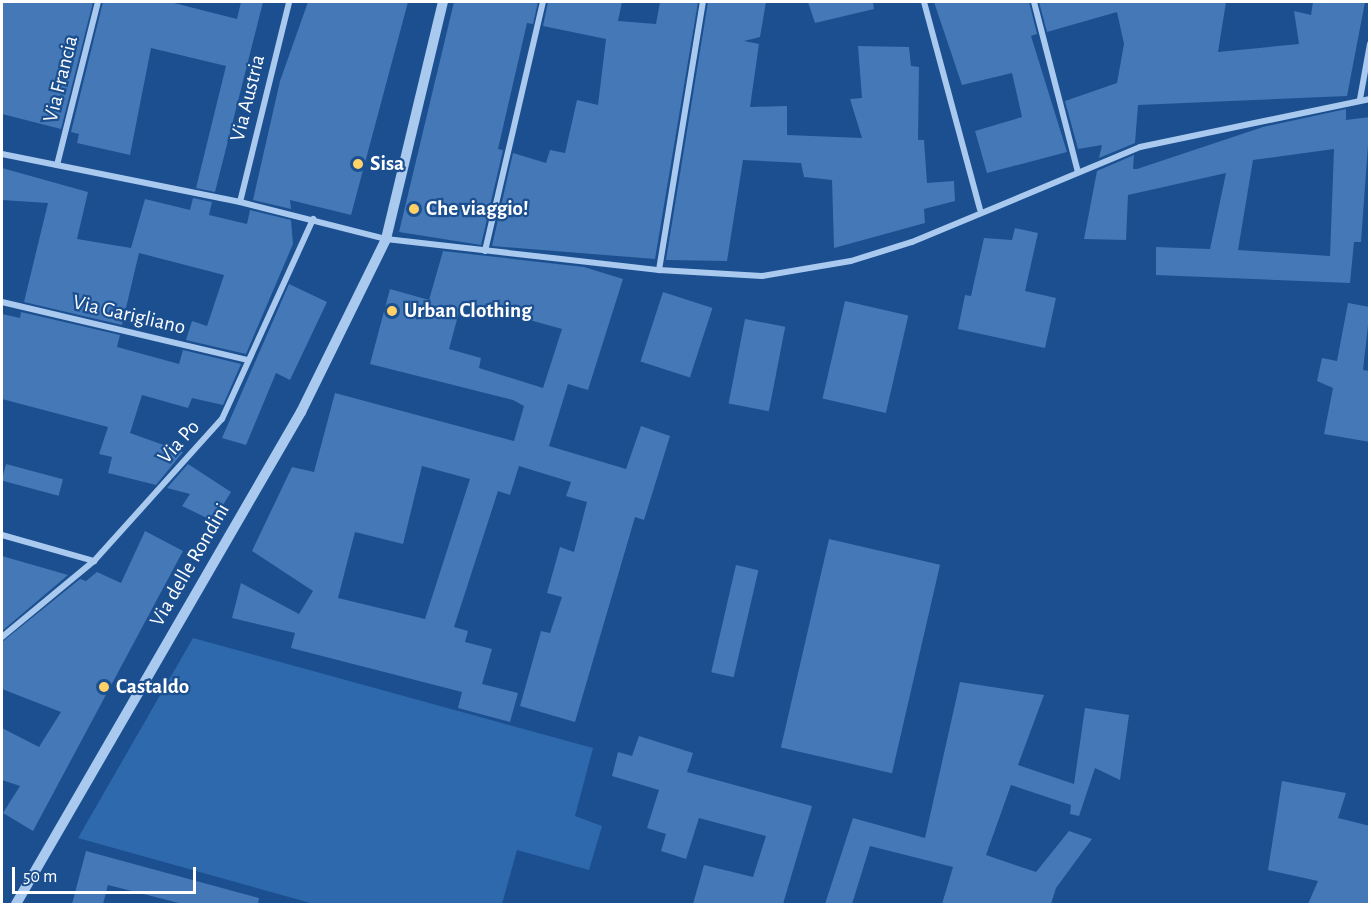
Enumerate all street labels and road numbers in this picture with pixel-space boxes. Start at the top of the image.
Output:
street label: Via Francia [38,33,84,125]
street label: Via Austria [225,52,271,144]
street label: Via Garigliano [70,290,188,340]
street label: Via Po [153,415,205,469]
street label: Via delle Rondini [145,499,235,631]

